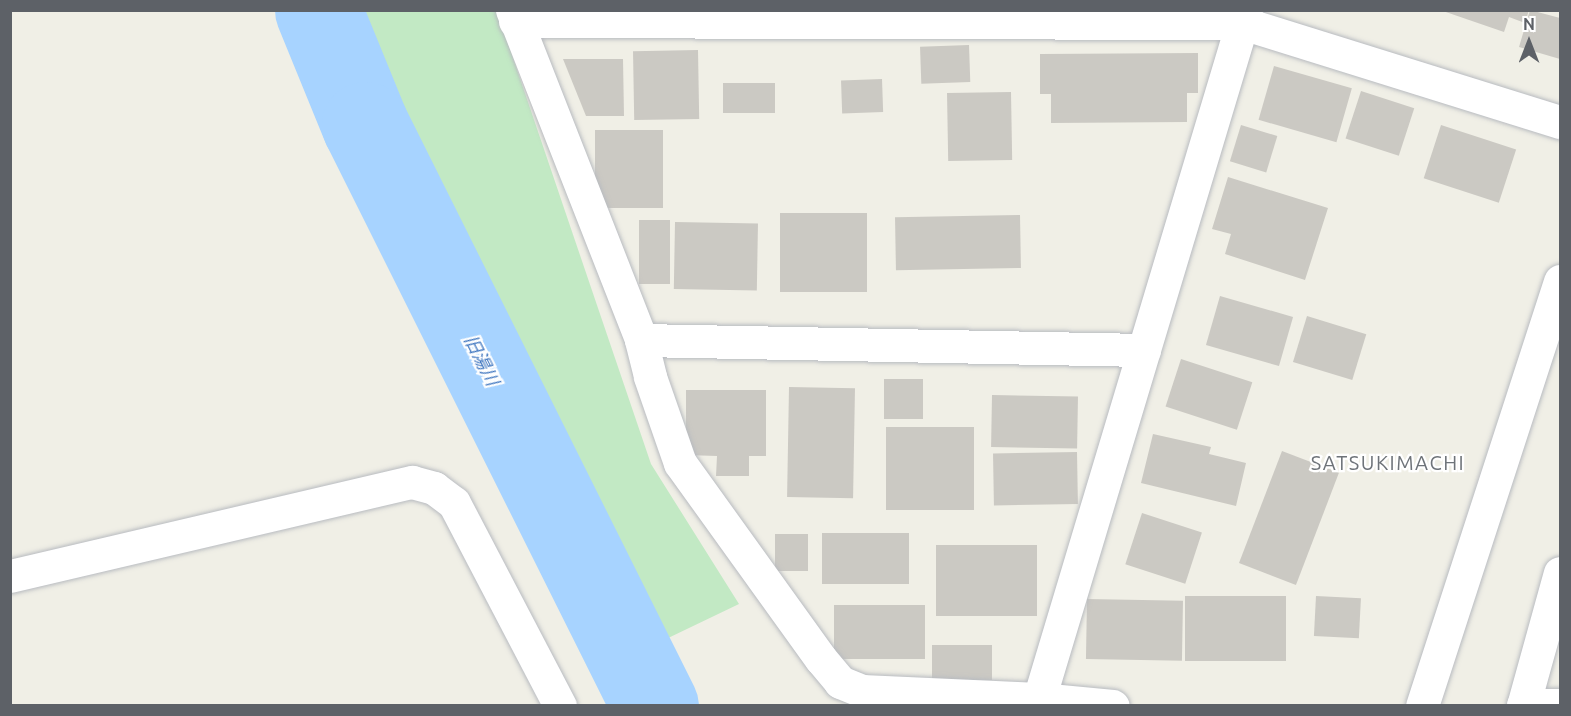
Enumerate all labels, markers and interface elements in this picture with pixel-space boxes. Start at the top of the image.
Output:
north arrow [1499,12,1559,72]
text: N [1523,15,1535,33]
water label: 旧湯川 [460,331,504,389]
district label: SATSUKIMACHI [1311,450,1465,474]

